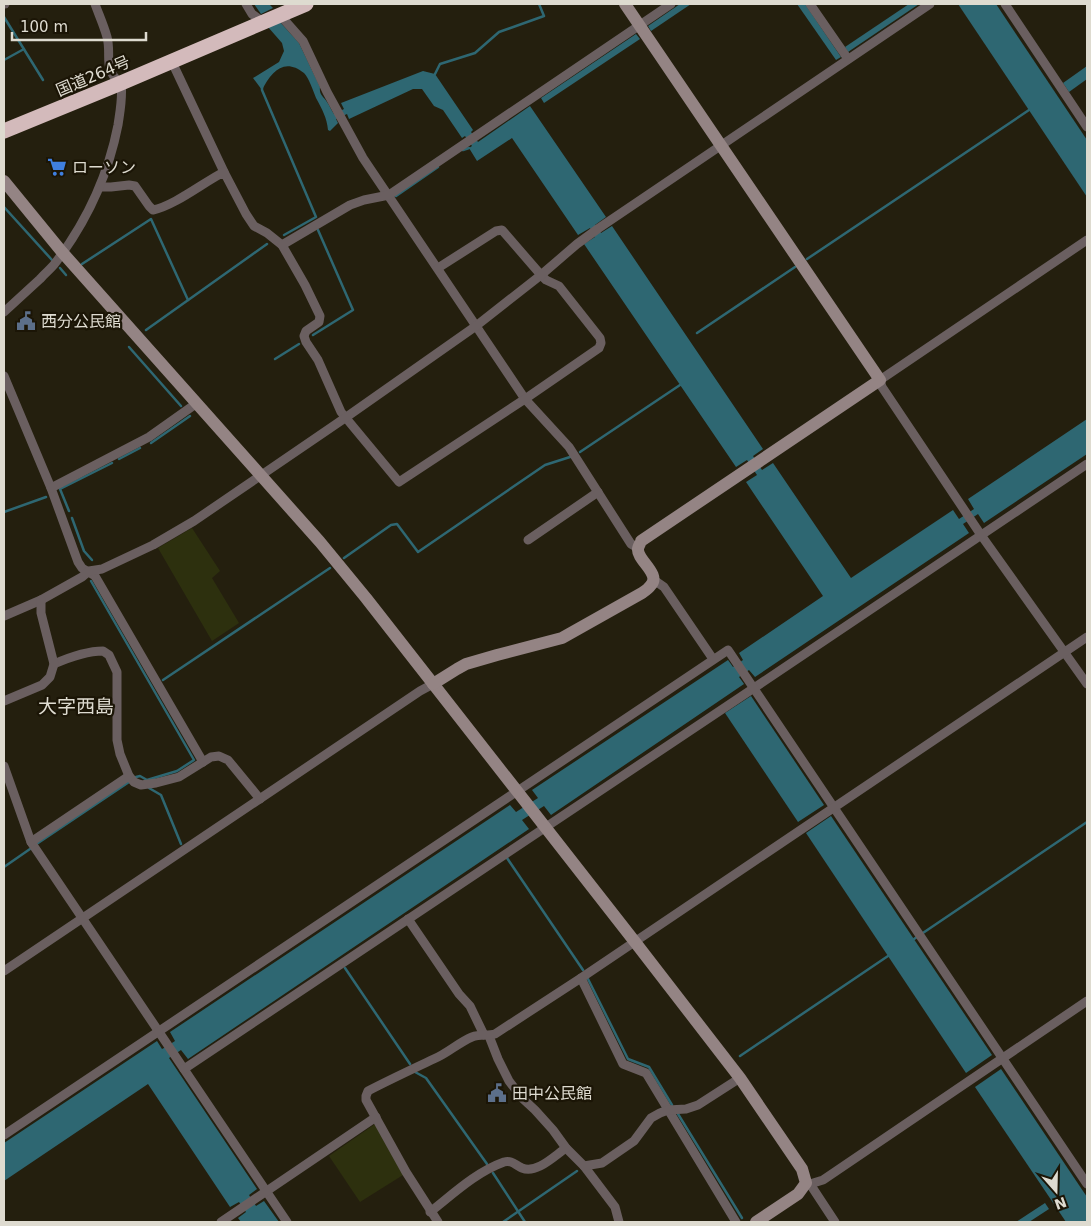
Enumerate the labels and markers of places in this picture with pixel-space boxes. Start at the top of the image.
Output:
supermarket icon: ローソン [46,156,68,178]
place label: ローソン [72,158,136,177]
public building icon: 西分公民館 [15,310,37,332]
place label: 西分公民館 [41,312,121,331]
public building icon: 田中公民館 [486,1082,508,1104]
place label: 田中公民館 [512,1084,592,1103]

